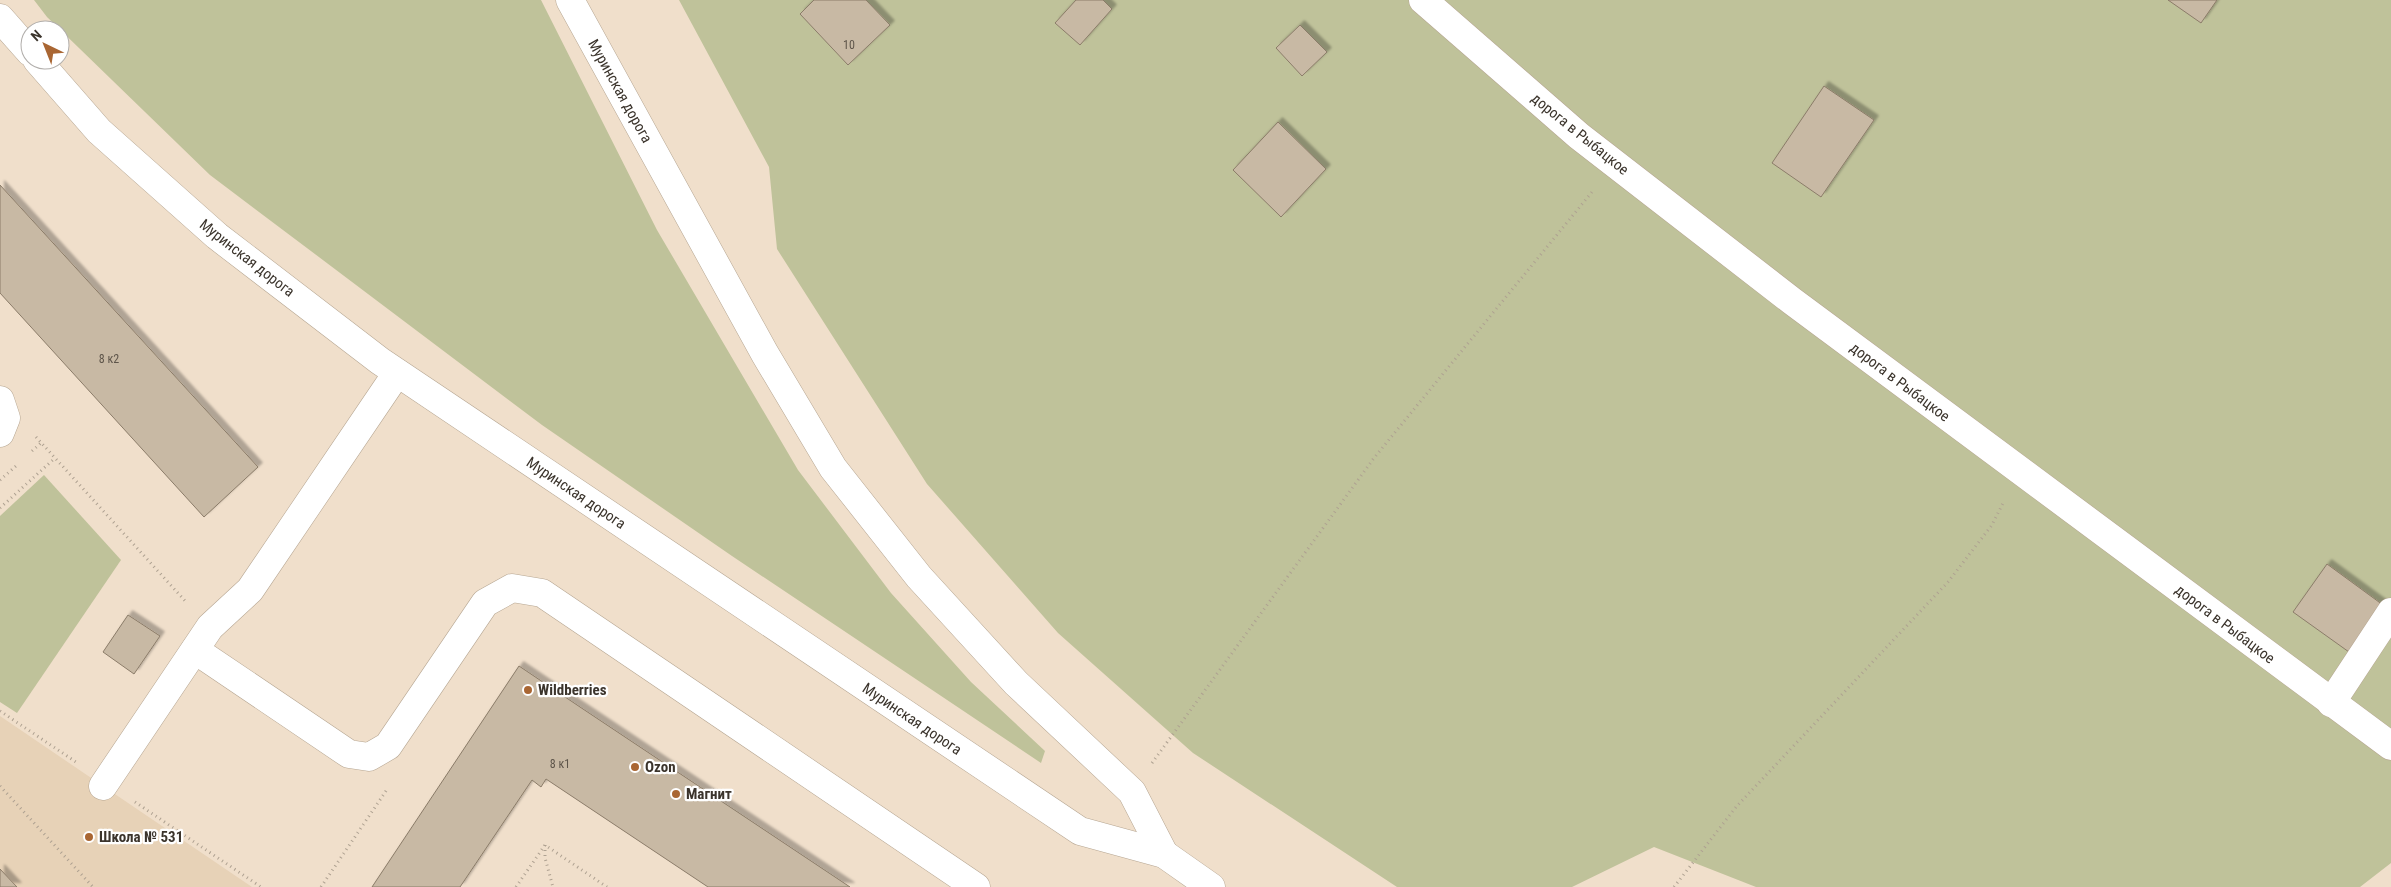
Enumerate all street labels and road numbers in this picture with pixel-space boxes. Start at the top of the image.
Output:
street label: Муринская дорога [584,36,656,146]
street label: дорога в Рыбацкое [1528,89,1632,179]
street label: Муринская дорога [196,215,298,301]
street label: дорога в Рыбацкое [1847,339,1953,425]
street label: Муринская дорога [523,453,629,533]
street label: дорога в Рыбацкое [2172,581,2278,667]
street label: Муринская дорога [859,679,965,759]

